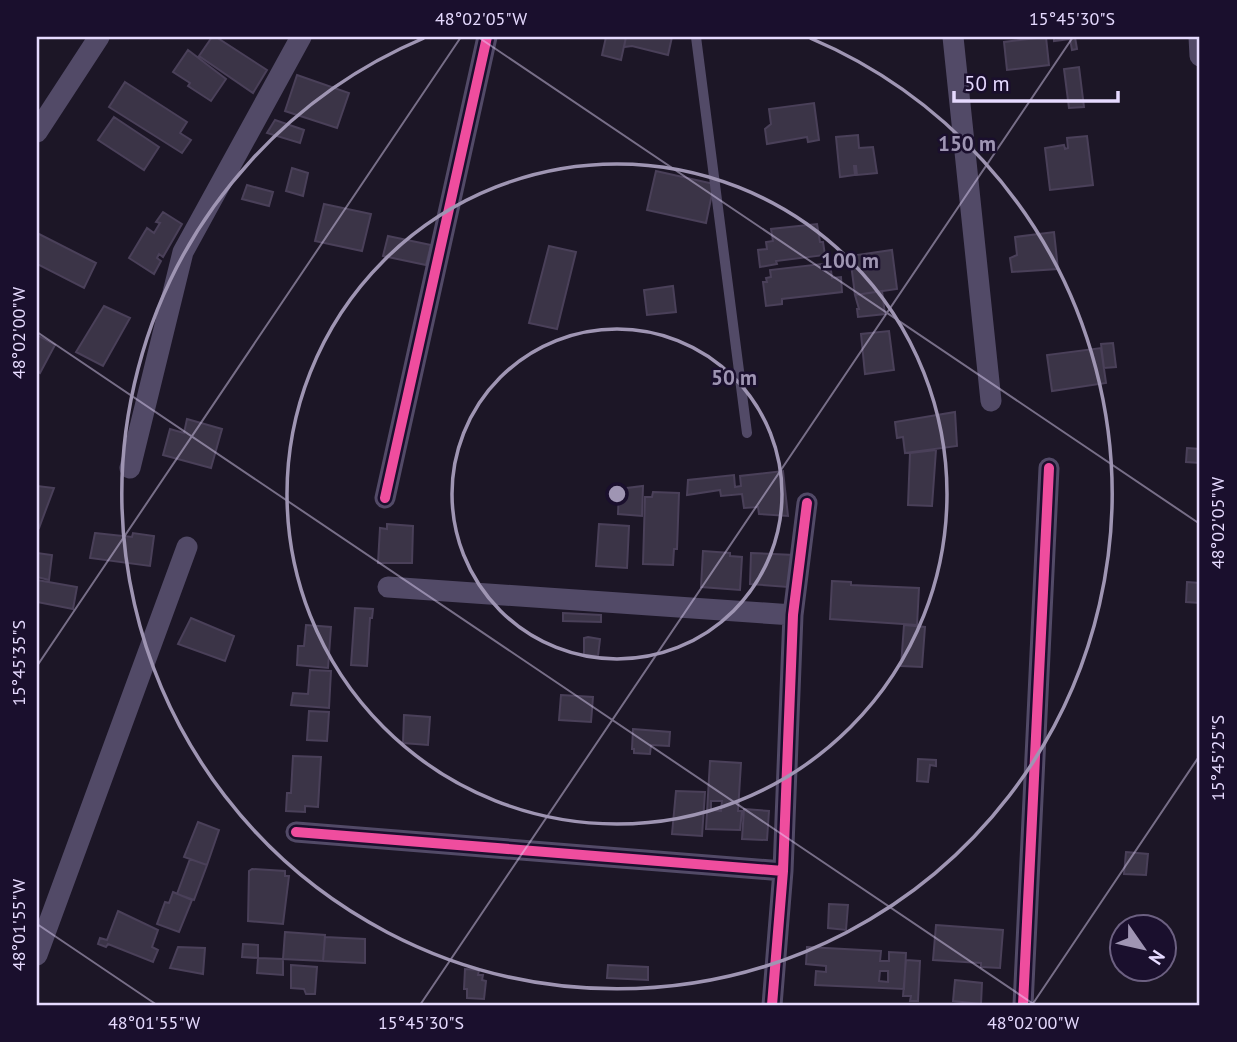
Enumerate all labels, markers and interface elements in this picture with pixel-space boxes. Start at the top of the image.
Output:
text: 48°02'05"W [435,7,527,30]
text: 15°45'30"S [1029,7,1115,30]
scale bar [954,60,1118,104]
text: 50 m [964,70,1010,97]
text: 150 m [938,130,996,157]
text: 100 m [821,247,879,274]
text: 48°02'00"W [7,287,30,379]
text: 50 m [711,364,757,391]
text: 48°02'05"W [1206,477,1229,569]
centre of rings [605,482,629,506]
text: 15°45'35"S [7,620,30,706]
text: 15°45'25"S [1206,715,1229,801]
text: 48°01'55"W [7,879,30,971]
north arrow [1108,912,1178,982]
text: N [1144,946,1171,969]
text: 48°01'55"W [108,1011,200,1034]
text: 15°45'30"S [378,1011,464,1034]
text: 48°02'00"W [987,1011,1079,1034]

